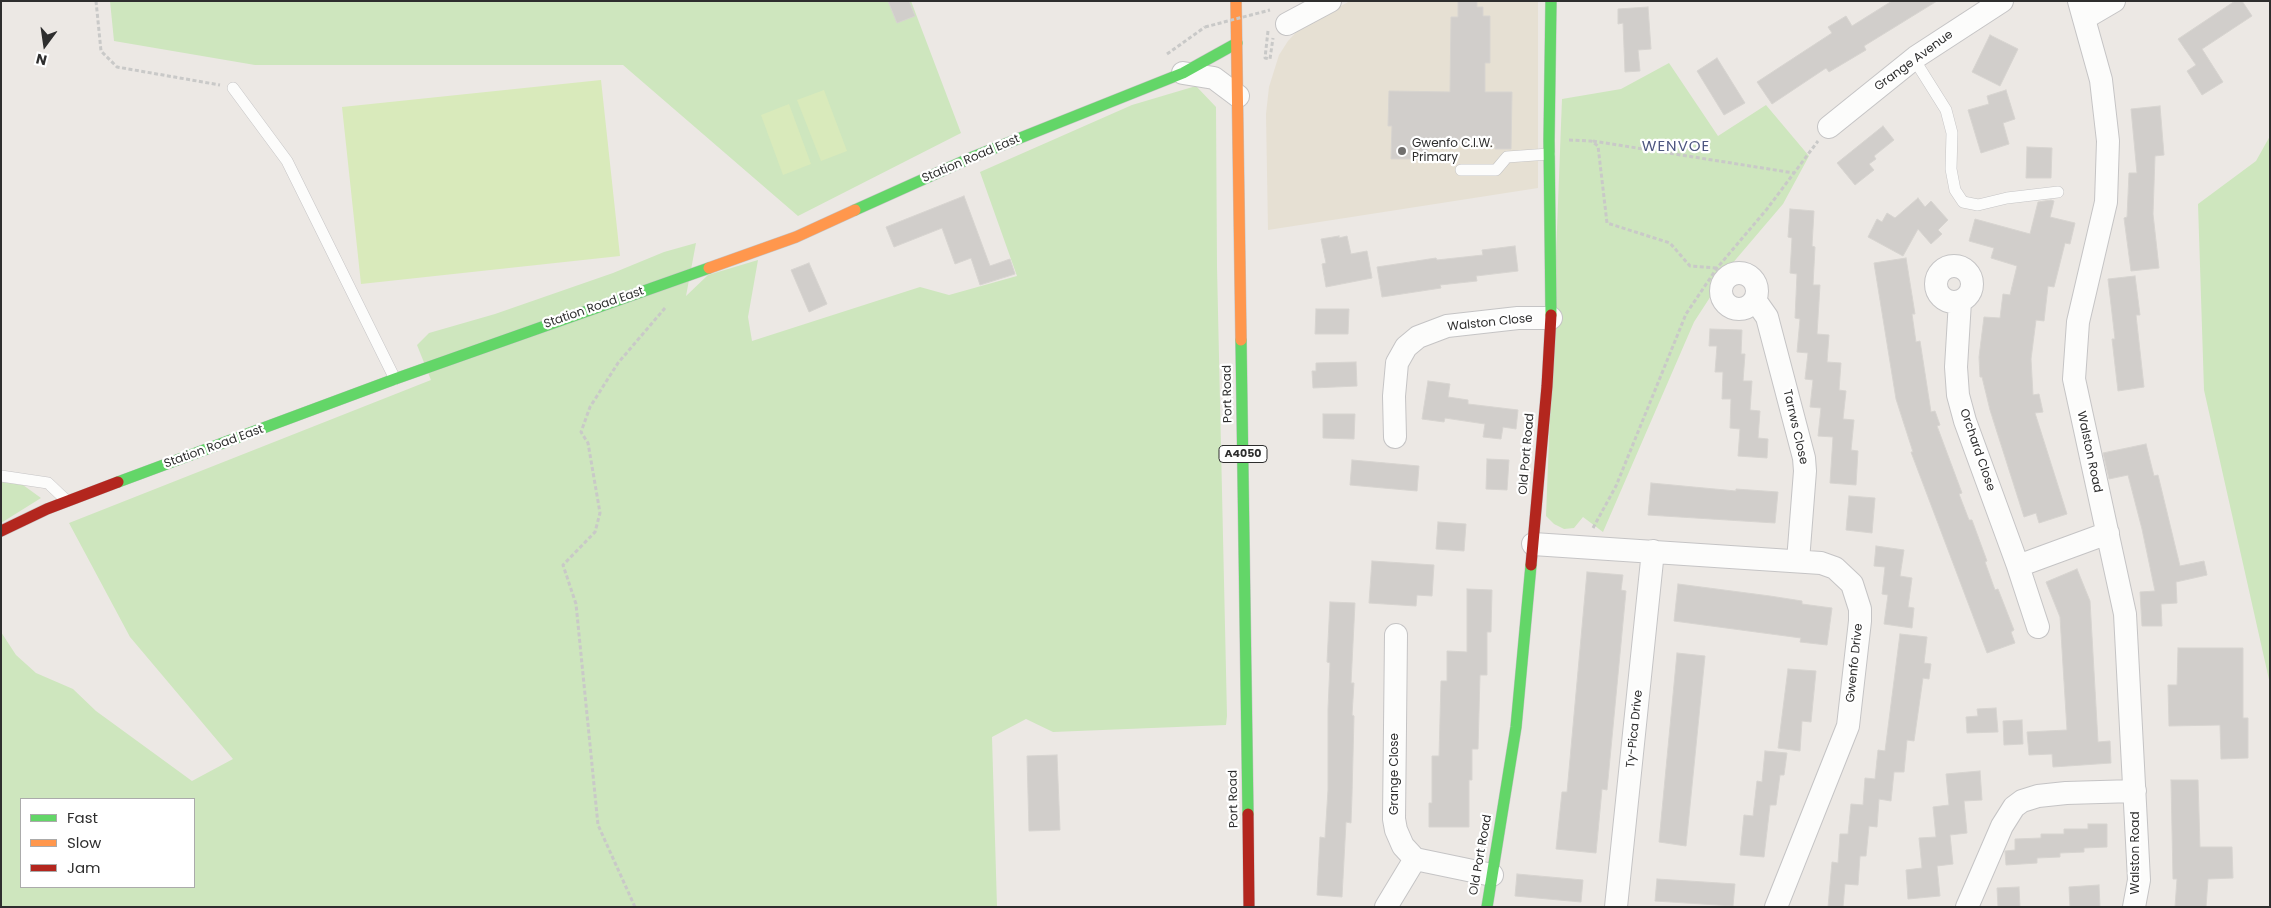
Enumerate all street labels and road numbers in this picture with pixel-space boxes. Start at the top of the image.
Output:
street label: Grange Avenue [1872,28,1956,94]
street label: Station Road East [920,132,1022,186]
street label: Station Road East [542,284,646,332]
street label: Walston Close [1447,311,1533,335]
street label: Port Road [1220,365,1236,423]
street label: Tarrws Close [1779,388,1811,466]
street label: Orchard Close [1956,407,1998,493]
street label: Walston Road [2073,410,2105,494]
street label: Old Port Road [1516,413,1538,495]
street label: Station Road East [162,422,266,472]
road number: A4050 [1219,446,1267,462]
street label: Gwenfo Drive [1844,623,1866,703]
street label: Ty-Pica Drive [1624,689,1646,769]
street label: Grange Close [1388,733,1402,815]
street label: Port Road [1226,770,1242,828]
street label: Walston Road [2129,811,2143,895]
street label: Old Port Road [1467,814,1495,896]

